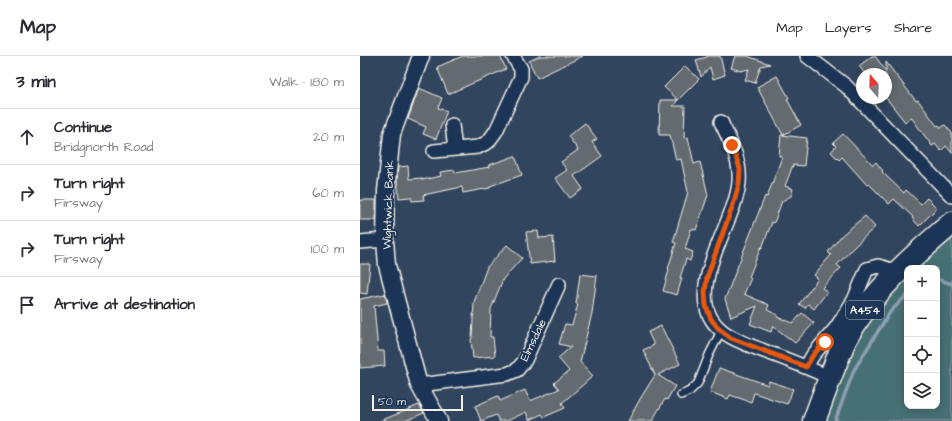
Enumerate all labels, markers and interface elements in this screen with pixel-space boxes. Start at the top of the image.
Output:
text: Map [20,14,56,41]
text: Map [776,18,803,38]
text: Layers [825,18,872,38]
text: Share [894,18,932,38]
north arrow [856,68,892,104]
text: 3 min [16,70,56,94]
text: Walk · 180 m [269,73,344,91]
text: Continue [54,117,112,138]
icon: ahead [16,126,38,148]
text: 20 m [313,128,344,146]
route end [723,136,741,154]
text: Bridgnorth Road [54,138,154,156]
street label: Wightwick Bank [378,159,400,250]
text: Turn right [54,173,125,194]
icon: right [16,182,38,204]
text: 60 m [312,184,344,202]
text: Firsway [54,194,103,212]
text: Turn right [54,229,125,250]
icon: right [16,238,38,260]
text: 100 m [311,240,344,258]
text: Firsway [54,250,103,268]
map controls [904,265,940,409]
button: + [904,265,940,301]
icon: arrive [16,294,38,316]
text: Arrive at destination [54,294,195,315]
road number: A454 [846,301,884,319]
button: − [904,301,940,337]
street label: Elmsdale [516,316,551,364]
route start [816,333,834,351]
button: locate [904,337,940,373]
button: layers [904,373,940,409]
scale bar [372,393,463,412]
text: 50 m [378,394,406,409]

